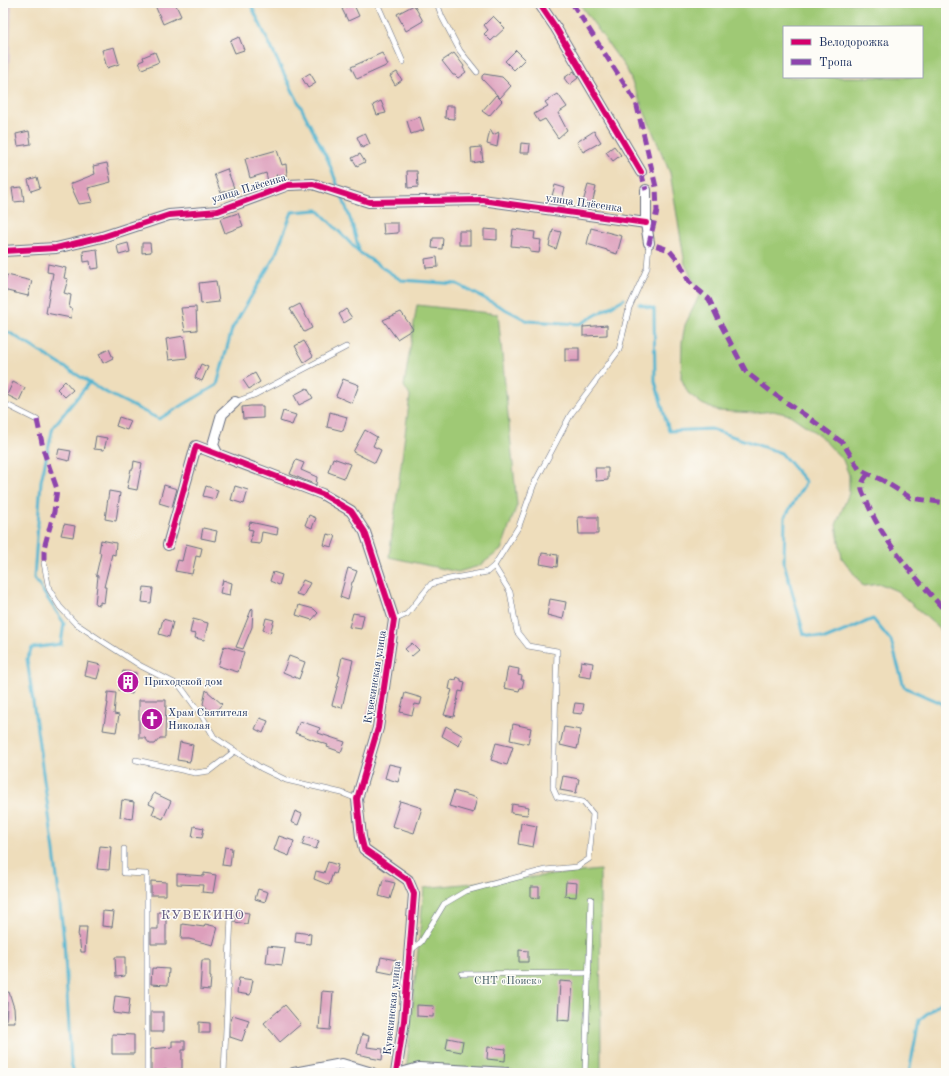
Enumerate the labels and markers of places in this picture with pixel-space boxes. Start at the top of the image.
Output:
building icon: Приходской дом [115,669,141,695]
place label: Приходской дом [144,677,222,688]
church icon: Храм Святителя Николая [139,706,165,732]
place label: Храм Святителя Николая [168,708,248,732]

